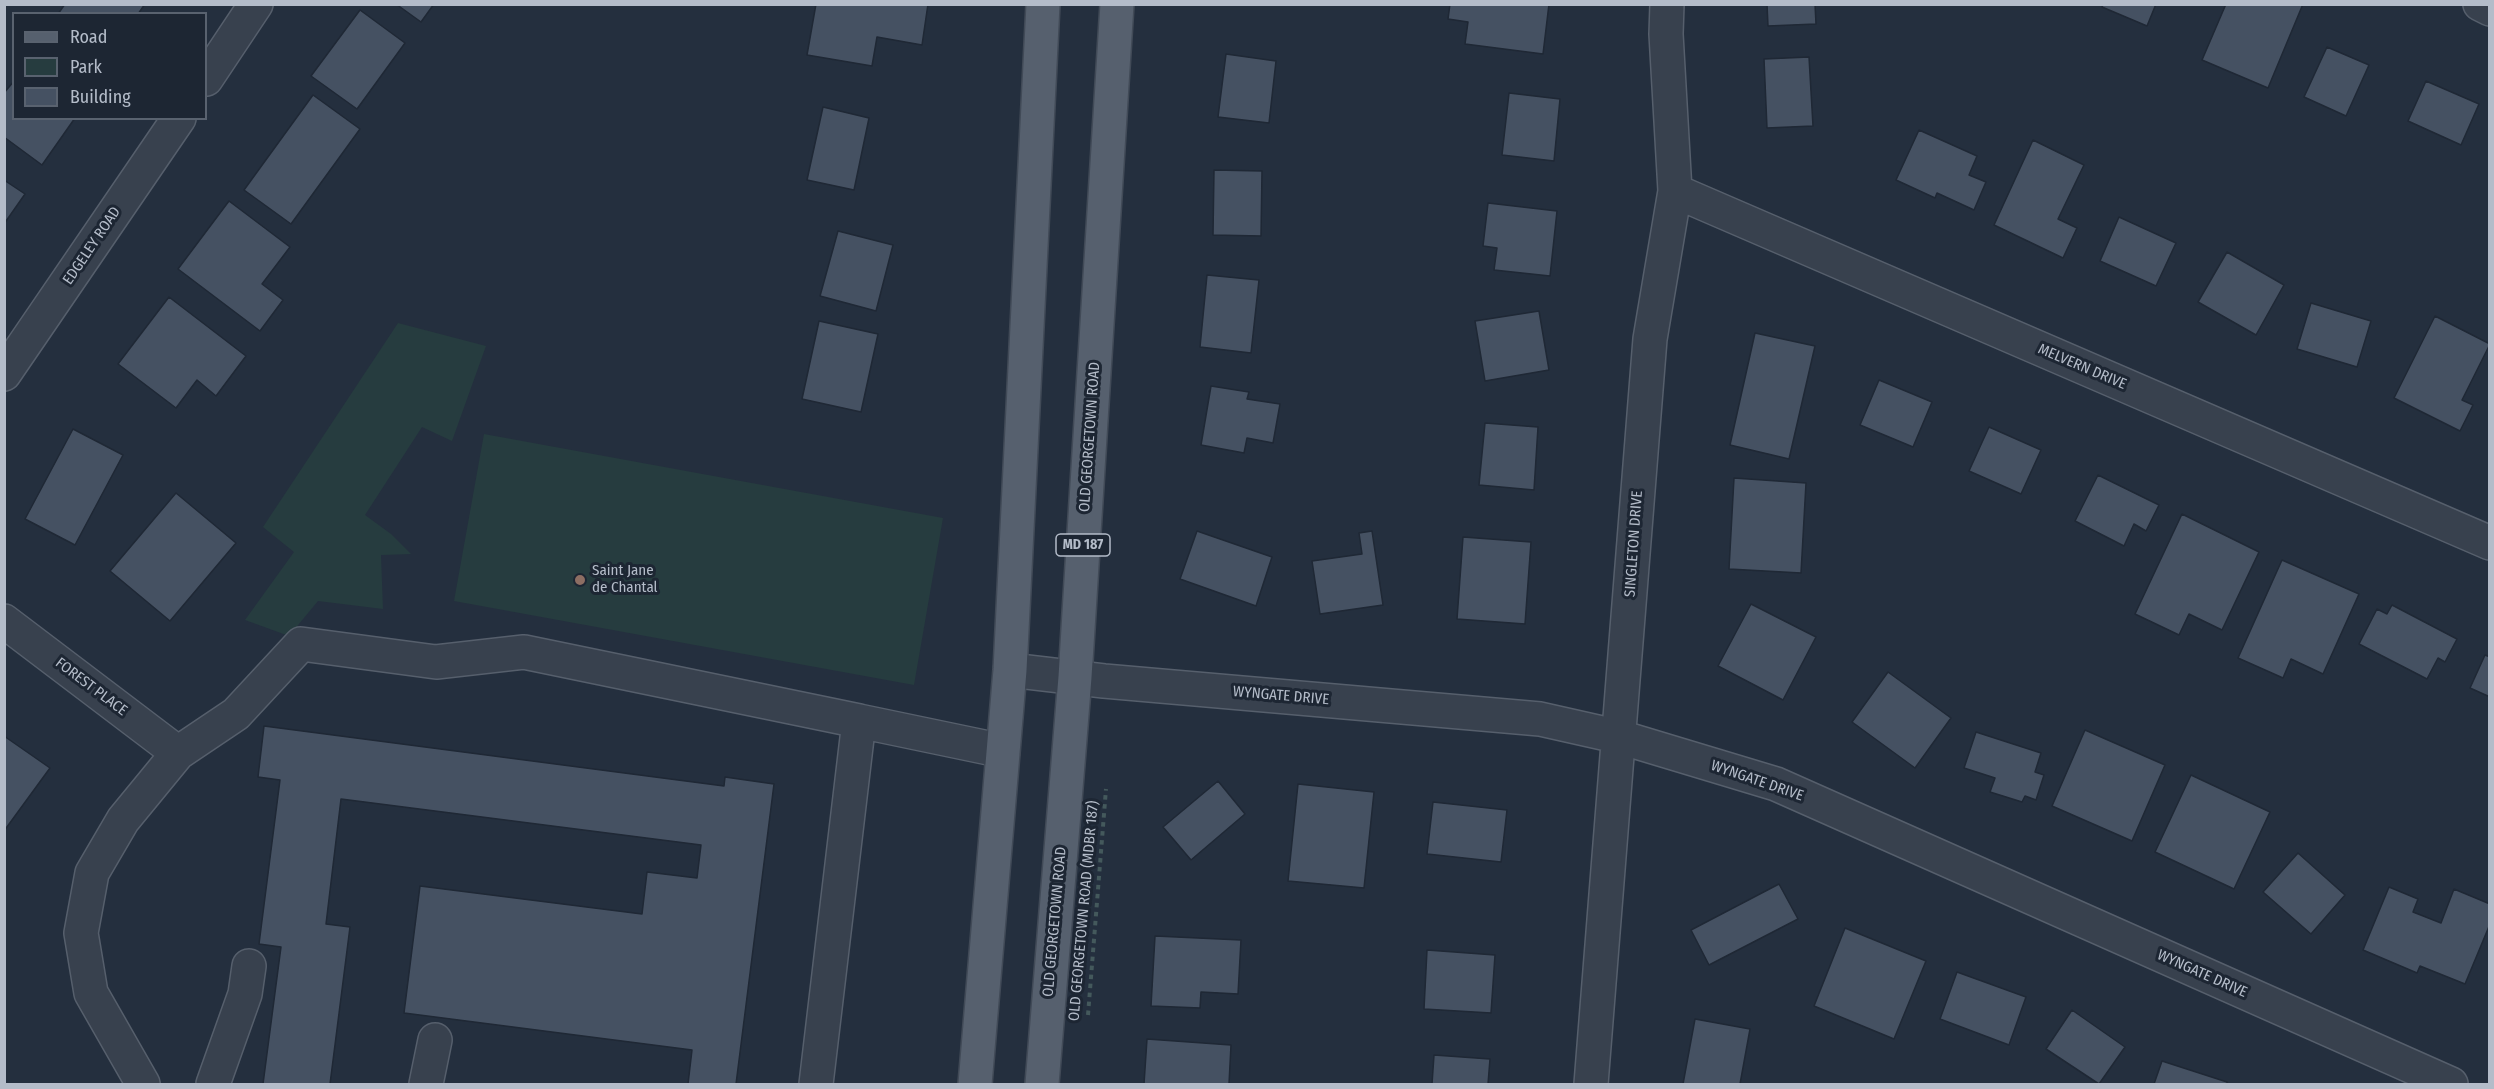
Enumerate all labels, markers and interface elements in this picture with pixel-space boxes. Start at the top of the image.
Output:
legend [12,12,207,120]
text: Road [70,26,107,48]
text: Park [70,56,102,78]
text: Building [70,86,131,108]
street label: EDGELEY ROAD [59,204,125,288]
street label: MELVERN DRIVE [2035,340,2129,394]
street label: OLD GEORGETOWN ROAD [1076,361,1104,513]
street label: SINGLETON DRIVE [1621,490,1647,598]
road number: MD 187 [1056,534,1110,556]
place label: Saint Jane de Chantal [592,562,658,597]
marker: Saint Jane de Chantal [573,573,587,587]
street label: FOREST PLACE [52,654,130,720]
street label: WYNGATE DRIVE [1232,683,1330,709]
street label: WYNGATE DRIVE [1708,757,1806,805]
street label: OLD GEORGETOWN ROAD (MDBR 187) [1065,800,1103,1022]
street label: OLD GEORGETOWN ROAD [1039,846,1071,998]
street label: WYNGATE DRIVE [2154,946,2250,1002]

